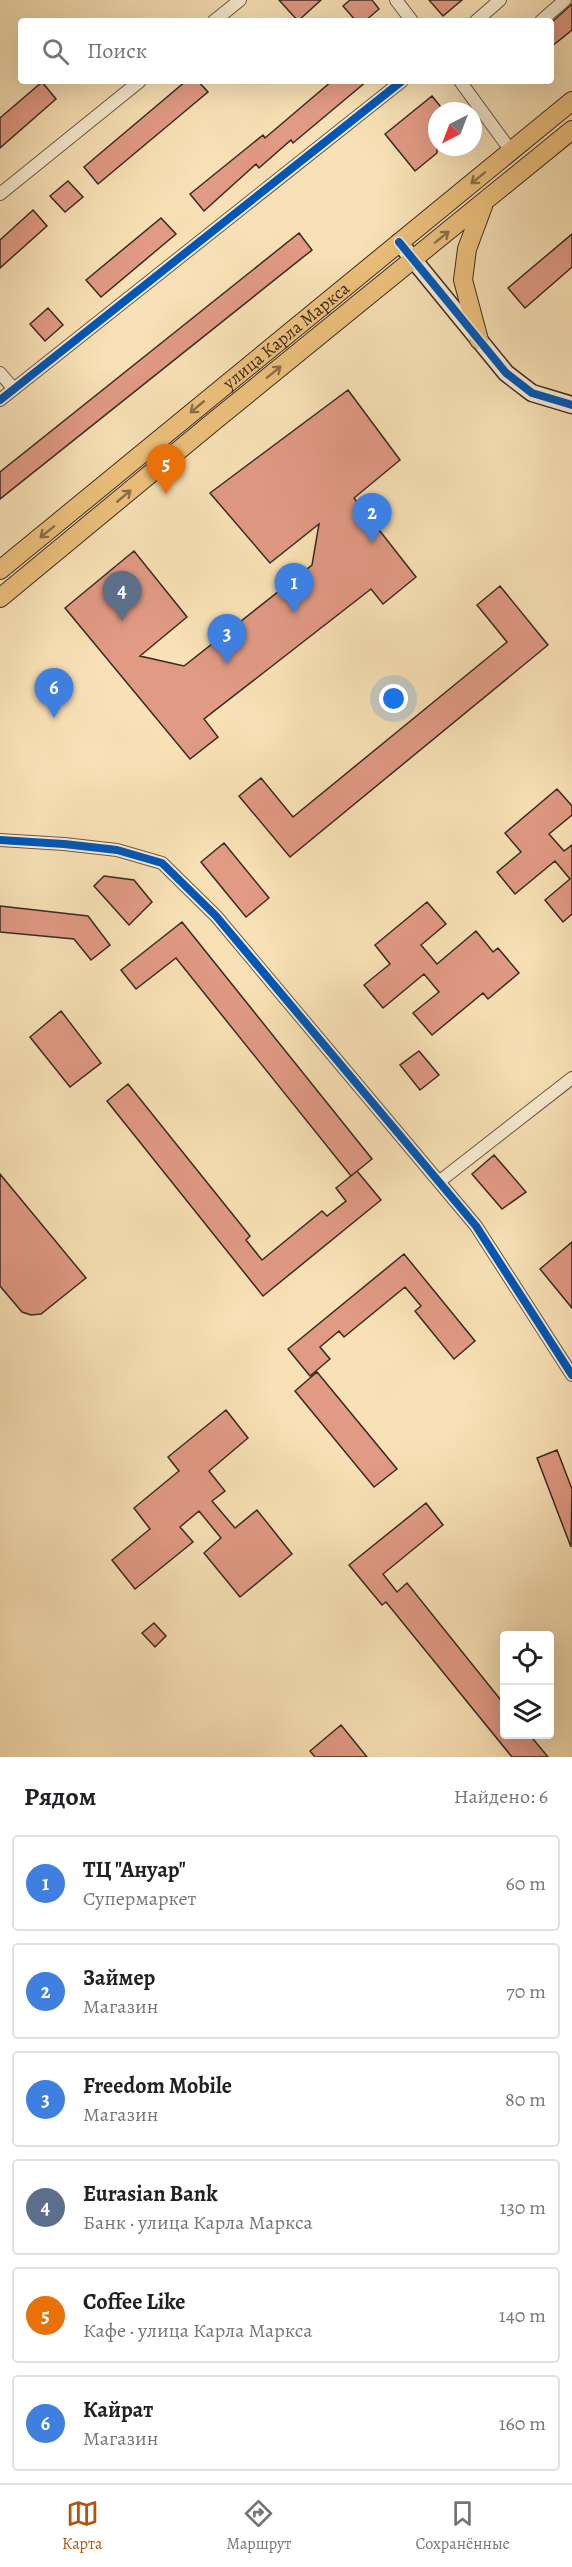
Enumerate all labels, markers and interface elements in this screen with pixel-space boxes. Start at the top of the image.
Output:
search box [18,18,554,84]
icon: search [39,35,72,68]
text: Поиск [87,36,147,66]
north arrow [428,102,482,156]
one-way arrow [470,171,486,184]
one-way arrow [434,230,450,243]
street label: улица Карла Маркса [217,276,355,395]
one-way arrow [266,366,282,379]
one-way arrow [190,400,205,414]
pin: 5 [146,444,186,494]
one-way arrow [116,490,132,503]
pin: 2 [352,494,392,543]
one-way arrow [39,525,55,538]
pin: 1 [274,564,314,613]
pin: 4 [102,572,142,621]
pin: 3 [208,614,246,664]
pin: 6 [34,668,74,718]
your location [379,684,408,713]
map controls [500,1631,554,1739]
button: locate [500,1631,554,1685]
button: layers [500,1685,554,1739]
text: Рядом [24,1779,96,1814]
text: Найдено: 6 [454,1783,548,1810]
text: ТЦ "Ануар" [83,1855,186,1885]
text: 1 [42,1870,49,1897]
text: 60 m [506,1870,546,1897]
text: Супермаркет [83,1885,197,1912]
text: Займер [83,1963,155,1993]
text: 2 [41,1978,50,2005]
text: 70 m [506,1978,546,2005]
text: Магазин [83,1993,158,2020]
text: Freedom Mobile [83,2071,232,2101]
text: 3 [41,2086,50,2113]
text: 80 m [505,2086,546,2113]
text: Магазин [83,2101,158,2128]
text: Eurasian Bank [83,2179,218,2209]
text: 4 [41,2194,50,2221]
text: 130 m [500,2194,546,2221]
text: Банк · улица Карла Маркса [83,2209,313,2236]
text: Coffee Like [83,2287,185,2317]
text: 5 [41,2302,50,2329]
text: 140 m [499,2302,546,2329]
text: Кафе · улица Карла Маркса [83,2317,313,2344]
text: Кайрат [83,2395,153,2425]
text: 6 [41,2410,50,2437]
text: 160 m [499,2410,546,2437]
text: Магазин [83,2425,158,2452]
tab: Карта [62,2497,102,2555]
tab: Маршрут [227,2497,291,2555]
tab: Сохранённые [416,2497,510,2555]

